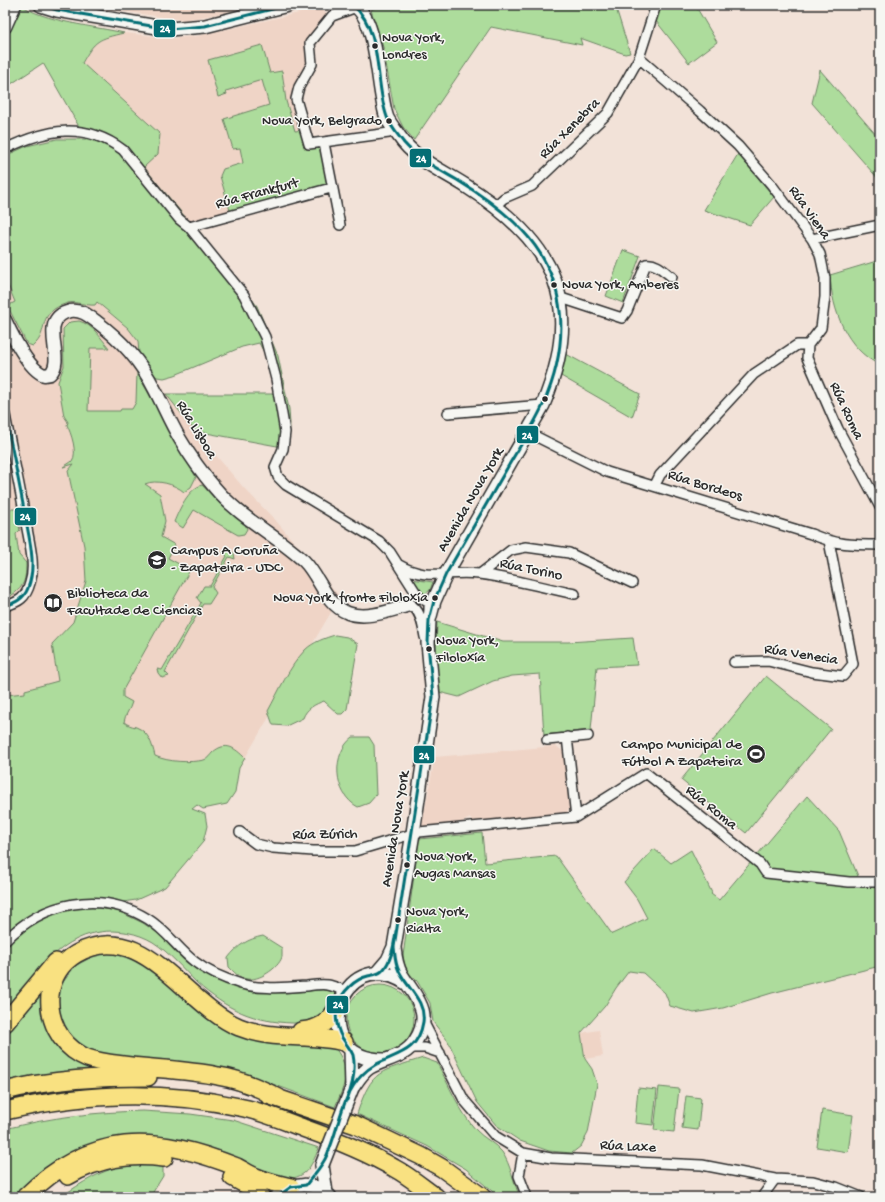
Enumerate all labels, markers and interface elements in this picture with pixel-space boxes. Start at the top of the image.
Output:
line badge: 24 [153,19,176,38]
text: 24 [160,24,171,36]
place label: Nova York, Londres [382,30,445,64]
marker: Nova York, Londres [370,41,380,51]
street label: Rúa Xenebra [536,94,605,163]
place label: Nova York, Belgrado [262,113,382,130]
marker: Nova York, Belgrado [384,116,394,126]
line badge: 24 [409,148,432,168]
text: 24 [416,154,427,166]
street label: Rúa Frankfurt [214,174,302,214]
street label: Rúa Viena [784,183,834,244]
place label: Nova York, Amberes [562,277,679,294]
marker: Nova York, Amberes [549,280,559,290]
street label: Rúa Roma [825,379,867,443]
unlabelled marker [540,394,550,404]
street label: Rúa Lisboa [172,397,221,463]
line badge: 24 [516,425,539,444]
text: 24 [522,431,533,443]
street label: Avenida Nova York [434,444,509,555]
street label: Rúa Bordeos [665,466,745,506]
line badge: 24 [14,507,37,526]
text: 24 [20,512,31,524]
place label: Campus A Coruña - Zapateira - UDC [171,542,283,577]
school or university icon: Campus A Coruña - Zapateira - UDC [146,549,168,571]
street label: Rúa Torino [498,555,564,585]
place label: Biblioteca da Facultade de Ciencias [66,585,202,620]
place label: Nova York, fronte Filoloxía [273,590,429,607]
library icon: Biblioteca da Facultade de Ciencias [42,592,64,614]
marker: Nova York, fronte Filoloxía [430,593,440,603]
place label: Nova York, Filoloxía [435,633,499,667]
street label: Rúa Venecia [763,640,840,670]
marker: Nova York, Filoloxía [424,644,434,654]
place label: Campo Municipal de Fútbol A Zapateira [621,736,743,771]
sports icon: Campo Municipal de Fútbol A Zapateira [745,743,767,765]
line badge: 24 [413,745,435,764]
text: 24 [419,751,430,763]
street label: Avenida Nova York [378,768,414,888]
street label: Rúa Roma [681,782,741,835]
street label: Rúa Zúrich [292,825,358,845]
place label: Nova York, Augas Mansas [414,849,496,883]
marker: Nova York, Augas Mansas [402,860,412,870]
place label: Nova York, Rialta [406,904,469,938]
marker: Nova York, Rialta [393,915,403,925]
line badge: 24 [326,995,349,1014]
text: 24 [333,1000,344,1012]
street label: Rúa Laxe [599,1137,657,1157]

